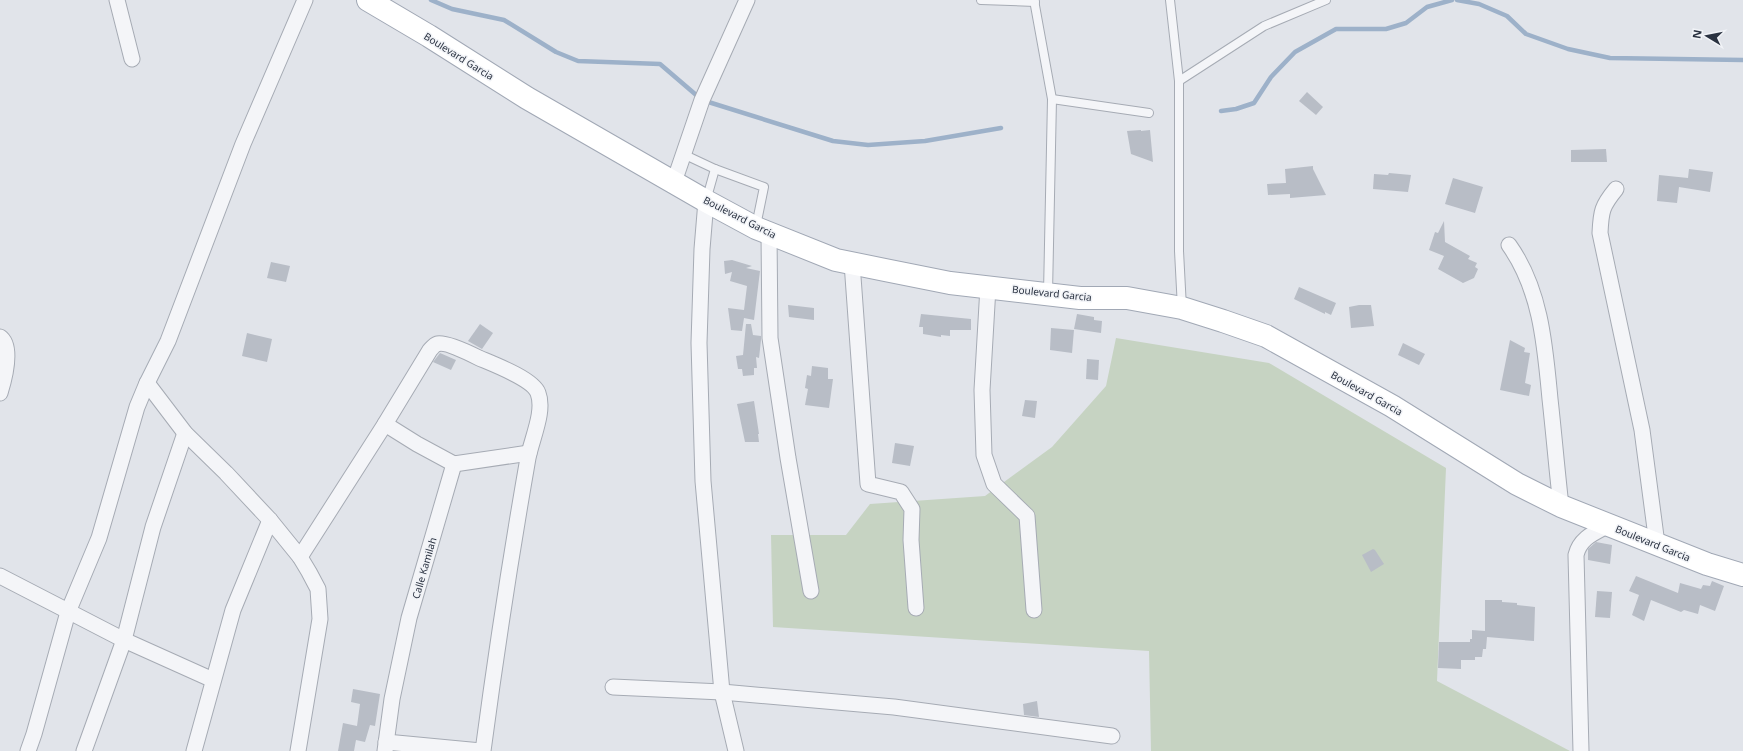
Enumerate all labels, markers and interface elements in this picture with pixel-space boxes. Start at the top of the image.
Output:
north arrow [1687,16,1727,56]
text: N [1688,28,1705,40]
street label: Boulevard Garcia [421,29,497,83]
street label: Boulevard Garcia [701,193,779,241]
street label: Boulevard Garcia [1012,282,1092,304]
street label: Boulevard Garcia [1329,368,1405,418]
street label: Boulevard Garcia [1613,522,1693,564]
street label: Calle Kamilah [409,536,439,600]

